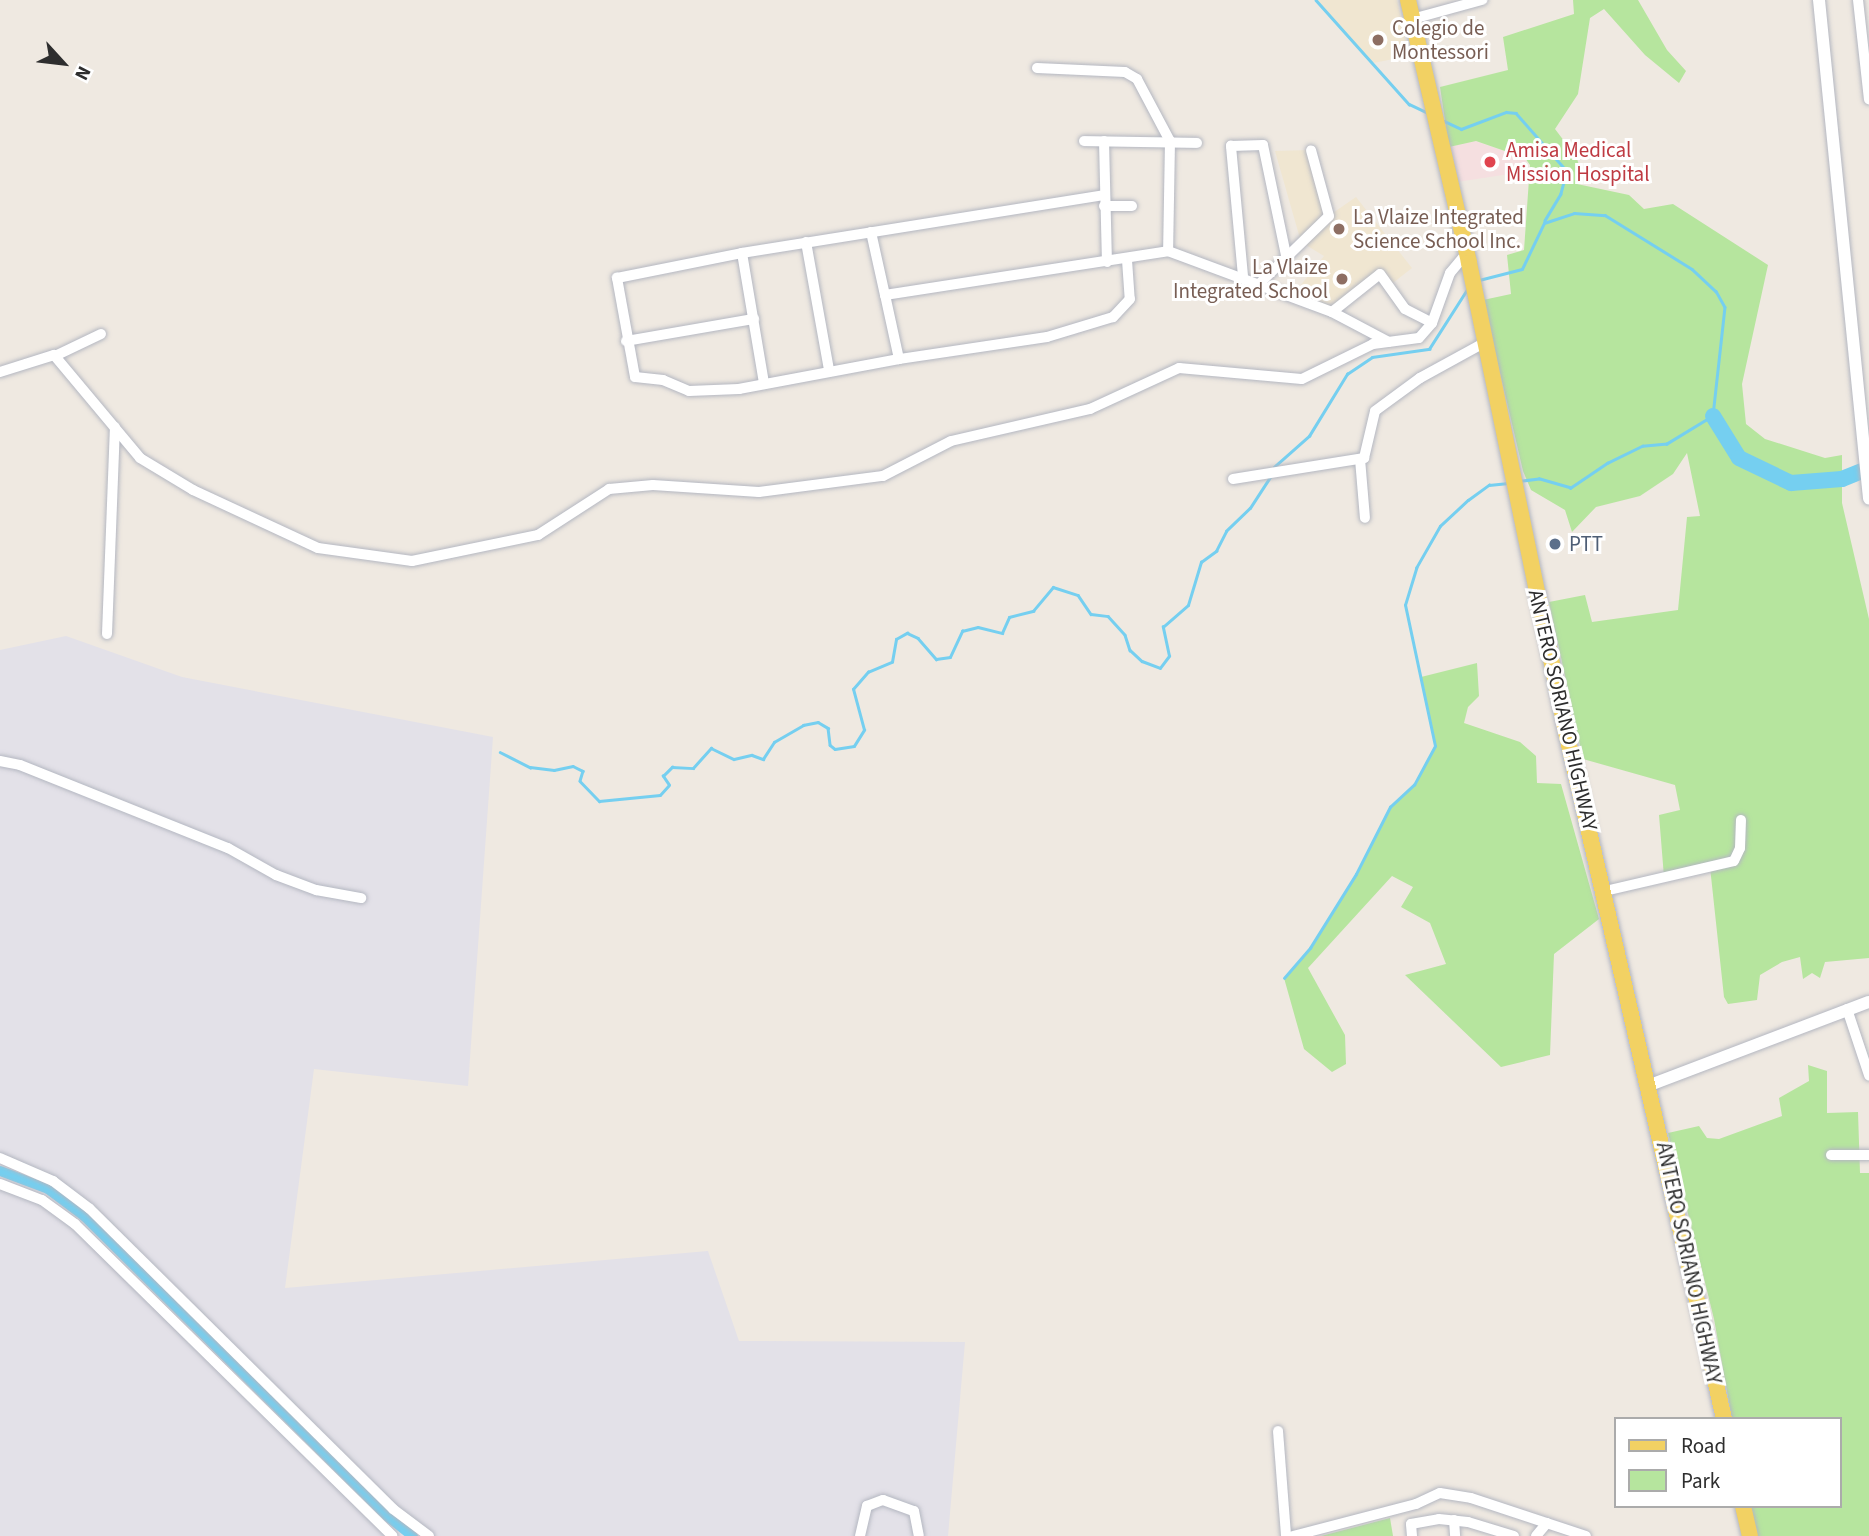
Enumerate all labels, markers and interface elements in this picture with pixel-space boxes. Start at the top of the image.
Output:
place label: Colegio de Montessori [1392,15,1489,65]
north arrow [28,28,98,98]
marker: Colegio de Montessori [1370,32,1386,48]
text: N [67,61,97,85]
place label: Amisa Medical Mission Hospital [1506,137,1650,187]
marker: Amisa Medical Mission Hospital [1480,152,1500,172]
place label: La Vlaize Integrated Science School Inc. [1353,204,1524,254]
marker: La Vlaize Integrated Science School Inc. [1331,221,1347,237]
place label: La Vlaize Integrated School [1173,254,1328,304]
marker: La Vlaize Integrated School [1334,271,1350,287]
place label: PTT [1569,531,1603,557]
marker: PTT [1547,536,1563,552]
street label: ANTERO SORIANO HIGHWAY [1523,587,1603,833]
street label: ANTERO SORIANO HIGHWAY [1651,1140,1727,1386]
legend [1614,1417,1841,1508]
text: Road [1681,1431,1726,1461]
text: Park [1681,1466,1720,1496]

